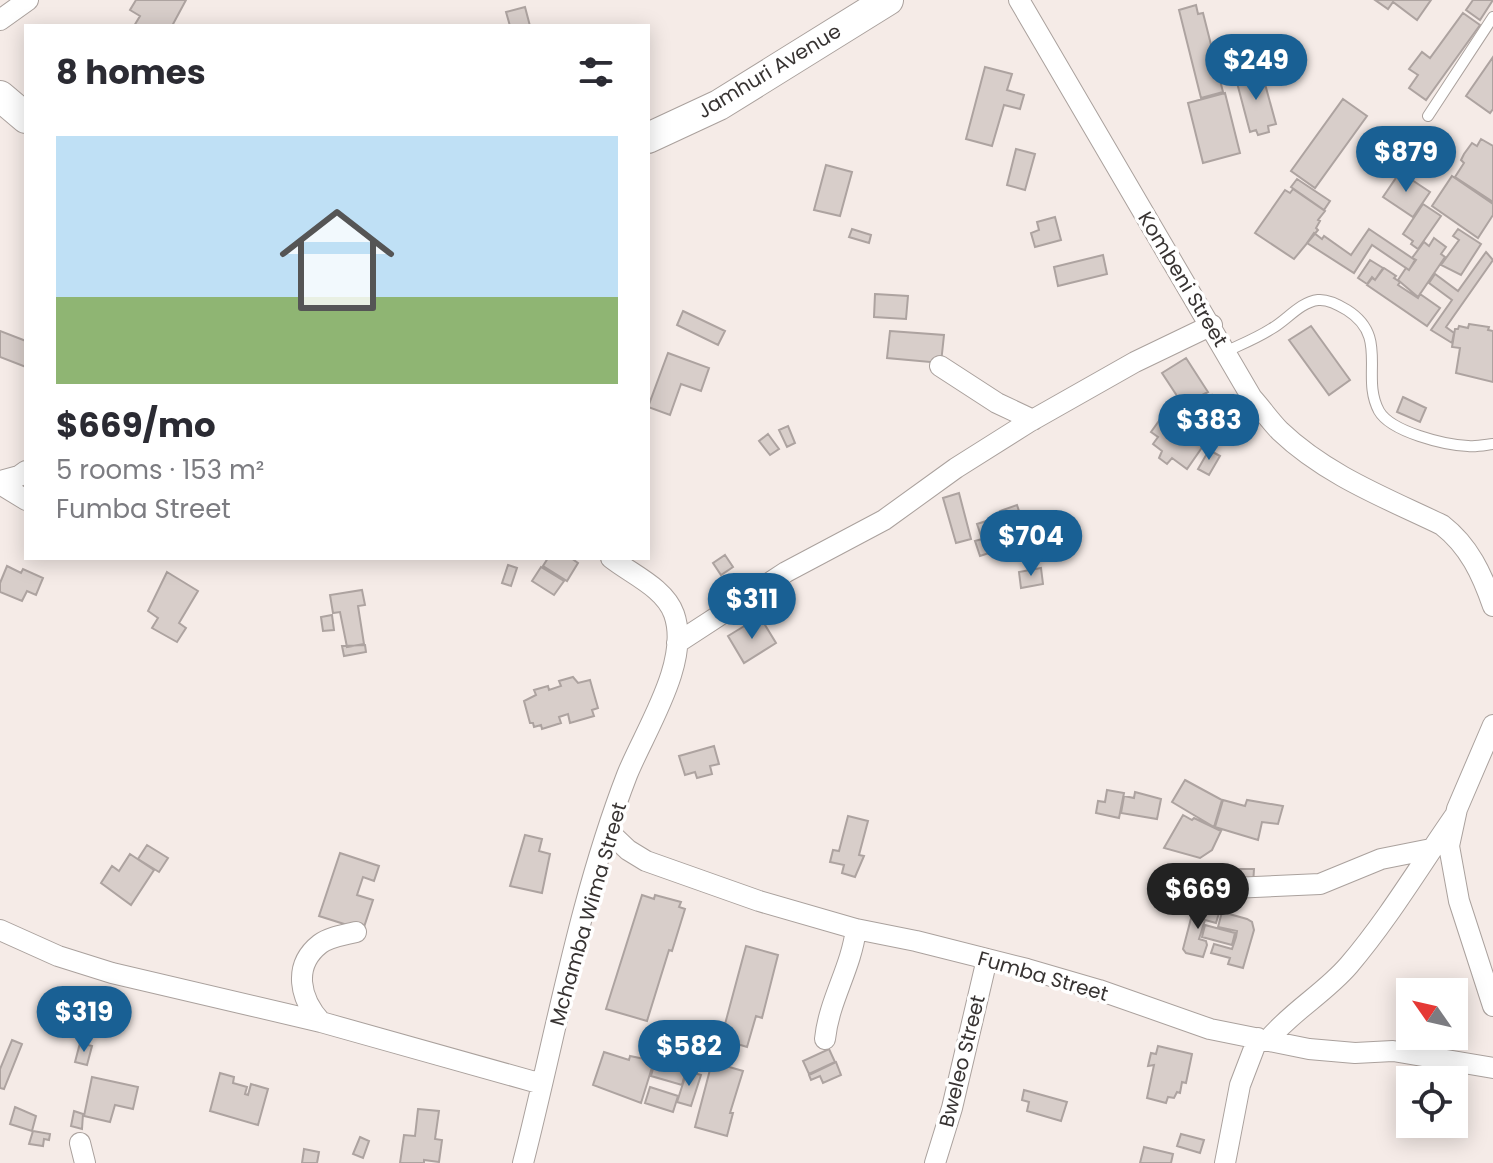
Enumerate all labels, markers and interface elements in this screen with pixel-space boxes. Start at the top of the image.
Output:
street label: Jamhuri Avenue [692,17,846,125]
pin: $249 [1209,34,1303,102]
text: $249 [1223,42,1289,78]
text: 8 homes [56,48,206,96]
icon: filters [574,50,618,94]
pin: $879 [1359,126,1453,194]
text: $879 [1374,134,1438,170]
icon: home [265,188,409,332]
street label: Kombeni Street [1132,206,1234,352]
pin: $383 [1162,394,1256,462]
text: $669/mo [56,401,216,449]
text: $383 [1176,402,1242,438]
text: 5 rooms · 153 m² [56,452,264,488]
text: Fumba Street [56,491,231,527]
pin: $704 [984,510,1078,578]
text: $704 [998,518,1064,554]
pin: $311 [705,573,799,641]
text: $311 [726,581,778,617]
street label: Mchamba Wima Street [543,799,633,1029]
pin: $669 [1151,863,1245,931]
text: $669 [1165,871,1231,907]
street label: Fumba Street [975,944,1111,1008]
north arrow [1396,978,1468,1050]
map controls [1396,978,1468,1138]
pin: $319 [37,986,131,1054]
street label: Bweleo Street [932,992,992,1130]
text: $319 [55,994,113,1030]
pin: $582 [642,1020,736,1088]
text: $582 [656,1028,722,1064]
button: locate [1396,1066,1468,1138]

